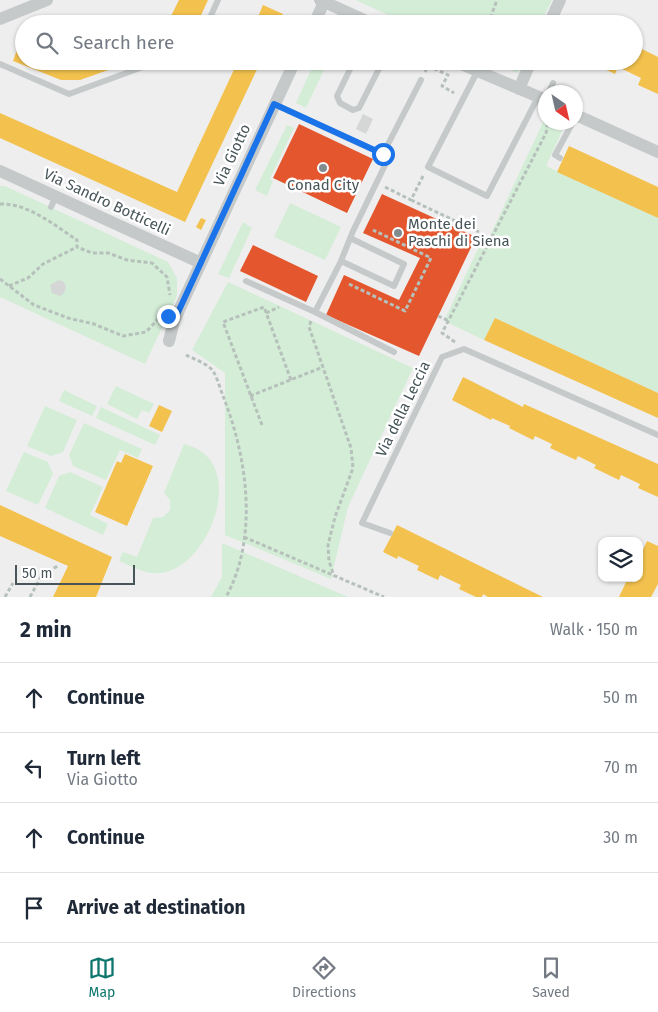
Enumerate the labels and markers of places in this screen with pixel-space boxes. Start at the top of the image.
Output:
marker: Conad City [317,162,329,174]
place label: Conad City [287,176,360,194]
place label: Monte dei Paschi di Siena [408,215,510,250]
marker: Monte dei Paschi di Siena [392,227,404,239]

